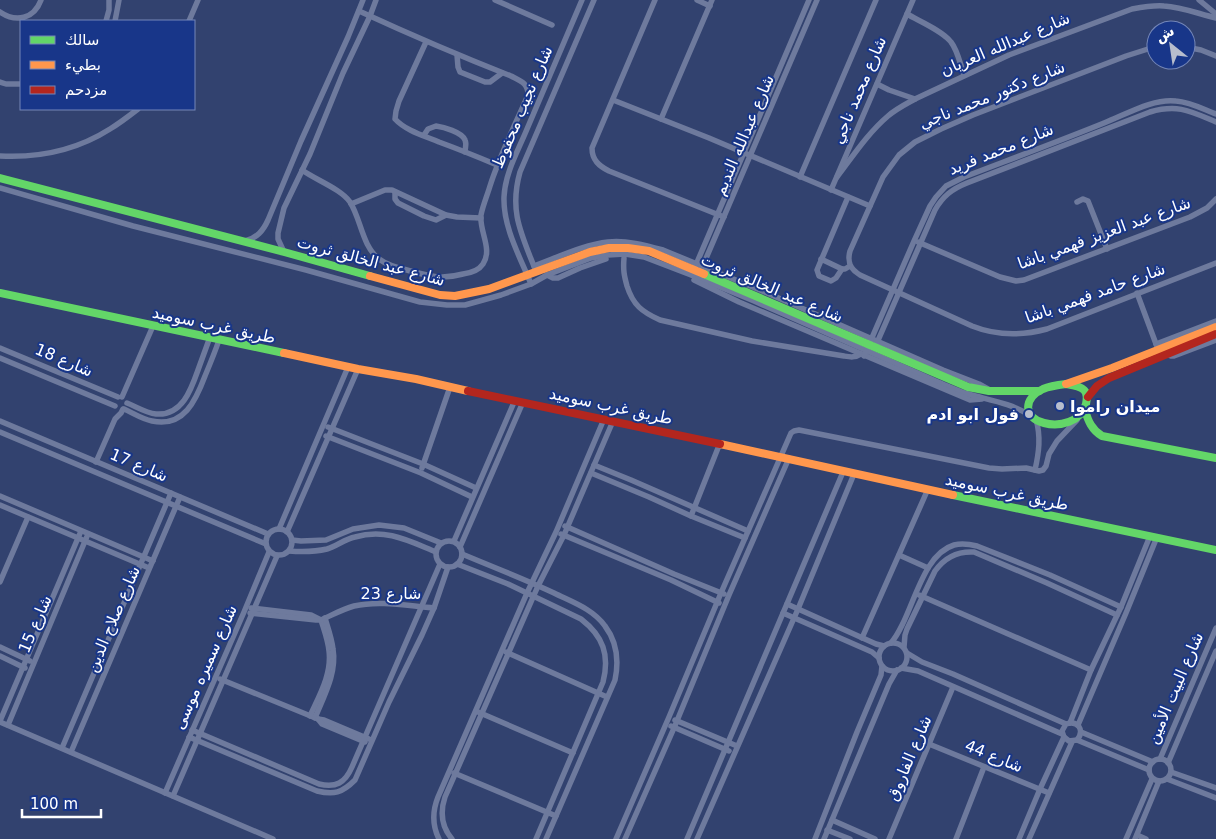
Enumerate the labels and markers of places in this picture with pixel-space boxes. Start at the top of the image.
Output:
place label: ميدان راموا [1070,397,1161,416]
marker: ميدان راموا [1054,400,1066,412]
place label: فول ابو ادم [927,405,1019,424]
marker: فول ابو ادم [1023,408,1035,420]

